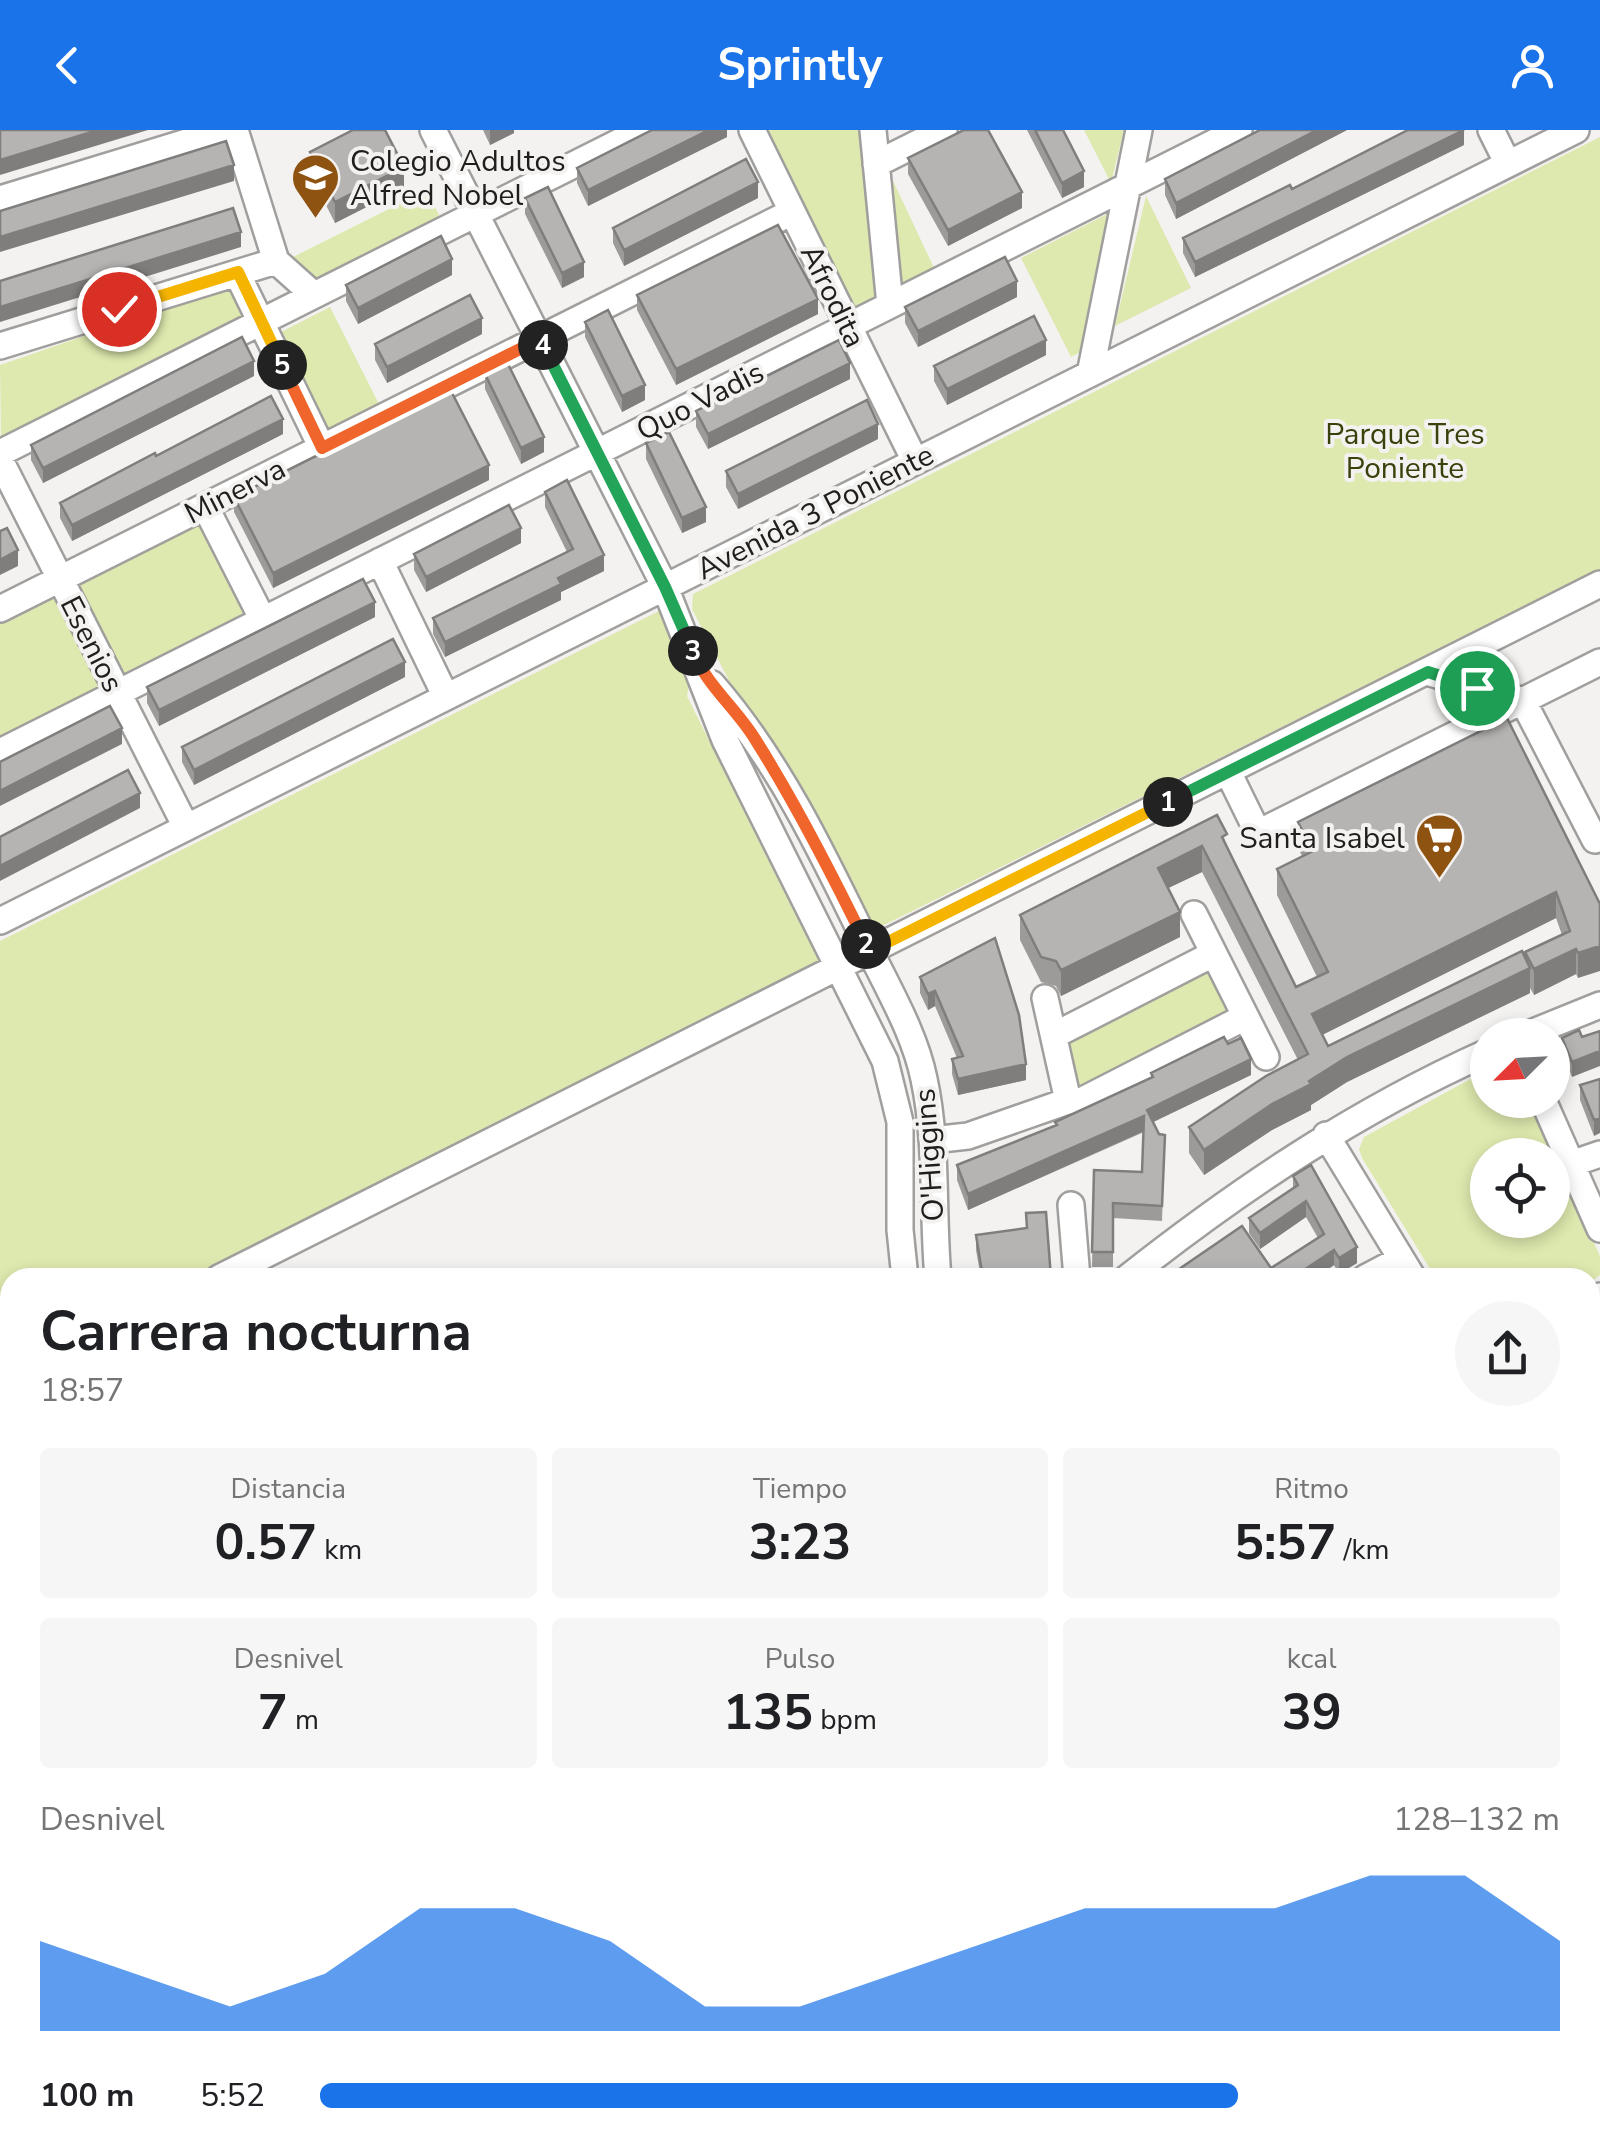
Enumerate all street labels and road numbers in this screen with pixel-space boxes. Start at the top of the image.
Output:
street label: Afrodita [790,238,875,355]
street label: Quo Vadis [629,352,771,451]
street label: Avenida 3 Poniente [689,435,941,590]
street label: Minerva [178,449,293,534]
street label: Esenios [50,589,133,699]
street label: O'Higgins [904,1087,955,1223]

